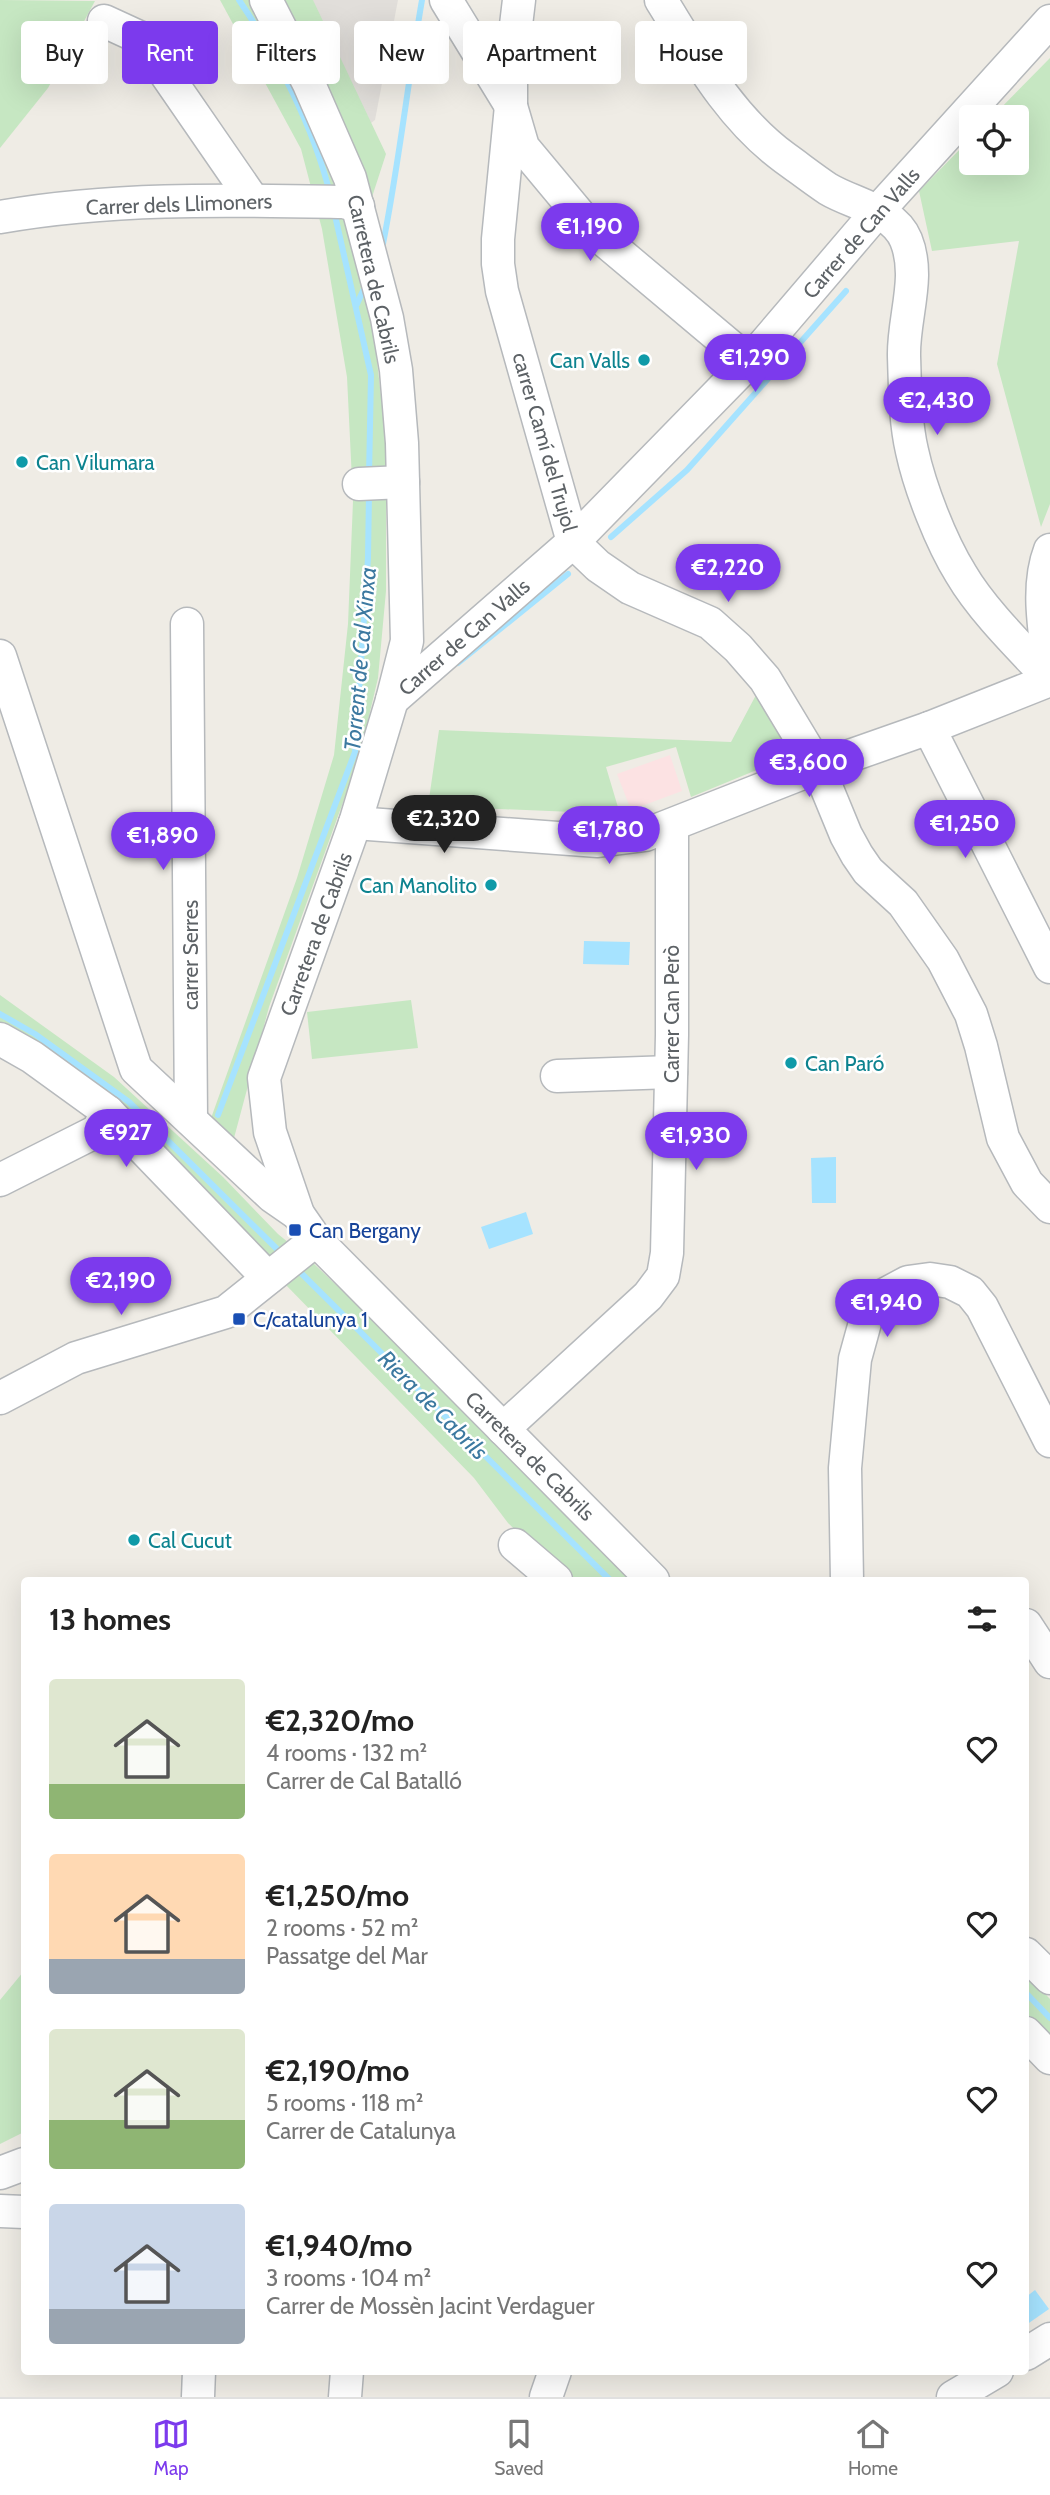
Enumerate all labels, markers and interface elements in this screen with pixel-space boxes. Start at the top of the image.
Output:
chip: Buy [21,21,108,84]
chip: Rent [122,21,218,84]
chip: Filters [232,21,340,84]
chip: New [354,21,449,84]
chip: Apartment [463,21,621,84]
chip: House [635,21,747,84]
map controls [959,105,1029,175]
button: locate [959,105,1029,175]
street label: Carrer de Can Valls [797,162,925,304]
street label: Carrer dels Llimoners [85,188,273,220]
street label: Carretera de Cabrils [342,192,406,366]
pin: €1,190 [533,204,647,263]
text: €1,190 [557,212,623,240]
pin: €1,290 [698,334,812,394]
text: €1,290 [720,343,790,371]
place label: Can Valls [550,348,630,373]
street label: carrer Camí del Trujol [506,349,583,535]
marker: Can Valls [636,352,652,368]
pin: €2,430 [880,378,994,437]
text: €2,430 [899,386,975,414]
place label: Can Vilumara [36,450,155,475]
marker: Can Vilumara [14,454,30,470]
pin: €2,220 [671,544,785,604]
text: €2,220 [692,553,764,581]
water label: Torrent de Cal Xinxa [338,566,382,752]
street label: Carrer de Can Valls [393,573,535,701]
pin: €3,600 [752,740,866,799]
text: €3,600 [770,748,848,776]
pin: €2,320 [387,796,501,855]
pin: €1,250 [908,800,1022,860]
text: €2,320 [407,804,481,832]
pin: €1,780 [552,806,666,866]
text: €1,250 [930,809,1000,837]
pin: €1,890 [106,812,220,872]
text: €1,780 [574,815,644,843]
text: €1,890 [127,821,199,849]
street label: Carretera de Cabrils [275,848,357,1019]
place label: Can Manolito [359,873,477,898]
marker: Can Manolito [483,877,499,893]
street label: carrer Serres [178,900,203,1010]
street label: Carrer Can Però [659,945,684,1083]
place label: Can Paró [805,1051,884,1076]
marker: Can Paró [783,1055,799,1071]
pin: €927 [85,1110,167,1169]
pin: €1,930 [639,1112,753,1172]
text: €927 [100,1118,152,1146]
text: €1,930 [661,1121,731,1149]
place label: Can Bergany [309,1218,421,1243]
marker: Can Bergany [287,1222,303,1238]
pin: €2,190 [64,1258,178,1317]
text: €2,190 [86,1266,156,1294]
pin: €1,940 [830,1280,944,1339]
text: €1,940 [851,1288,923,1316]
place label: C/catalunya 1 [253,1307,368,1332]
marker: C/catalunya 1 [231,1311,247,1327]
water label: Riera de Cabrils [372,1344,494,1466]
street label: Carretera de Cabrils [460,1386,600,1526]
place label: Cal Cucut [148,1528,232,1553]
marker: Cal Cucut [126,1532,142,1548]
icon: filters [963,1600,1001,1638]
text: 13 homes [49,1601,171,1638]
text: €2,320/mo [266,1702,414,1739]
icon: home [105,1707,189,1791]
icon: heart [963,1730,1001,1768]
text: 4 rooms · 132 m² [266,1739,427,1767]
text: Carrer de Cal Batalló [266,1767,462,1795]
text: €1,250/mo [266,1877,409,1914]
icon: home [105,1882,189,1966]
icon: heart [963,1905,1001,1943]
text: 2 rooms · 52 m² [266,1914,419,1942]
text: Passatge del Mar [266,1942,428,1970]
text: €2,190/mo [266,2052,409,2089]
icon: home [105,2057,189,2141]
icon: heart [963,2080,1001,2118]
text: 5 rooms · 118 m² [266,2089,423,2117]
text: Carrer de Catalunya [266,2117,456,2145]
text: €1,940/mo [266,2227,412,2264]
icon: home [105,2232,189,2316]
icon: heart [963,2255,1001,2293]
text: 3 rooms · 104 m² [266,2264,431,2292]
text: Carrer de Mossèn Jacint Verdaguer [266,2292,595,2320]
tab: Map [152,2415,190,2480]
tab: Saved [494,2415,544,2480]
tab: Home [848,2415,898,2480]

